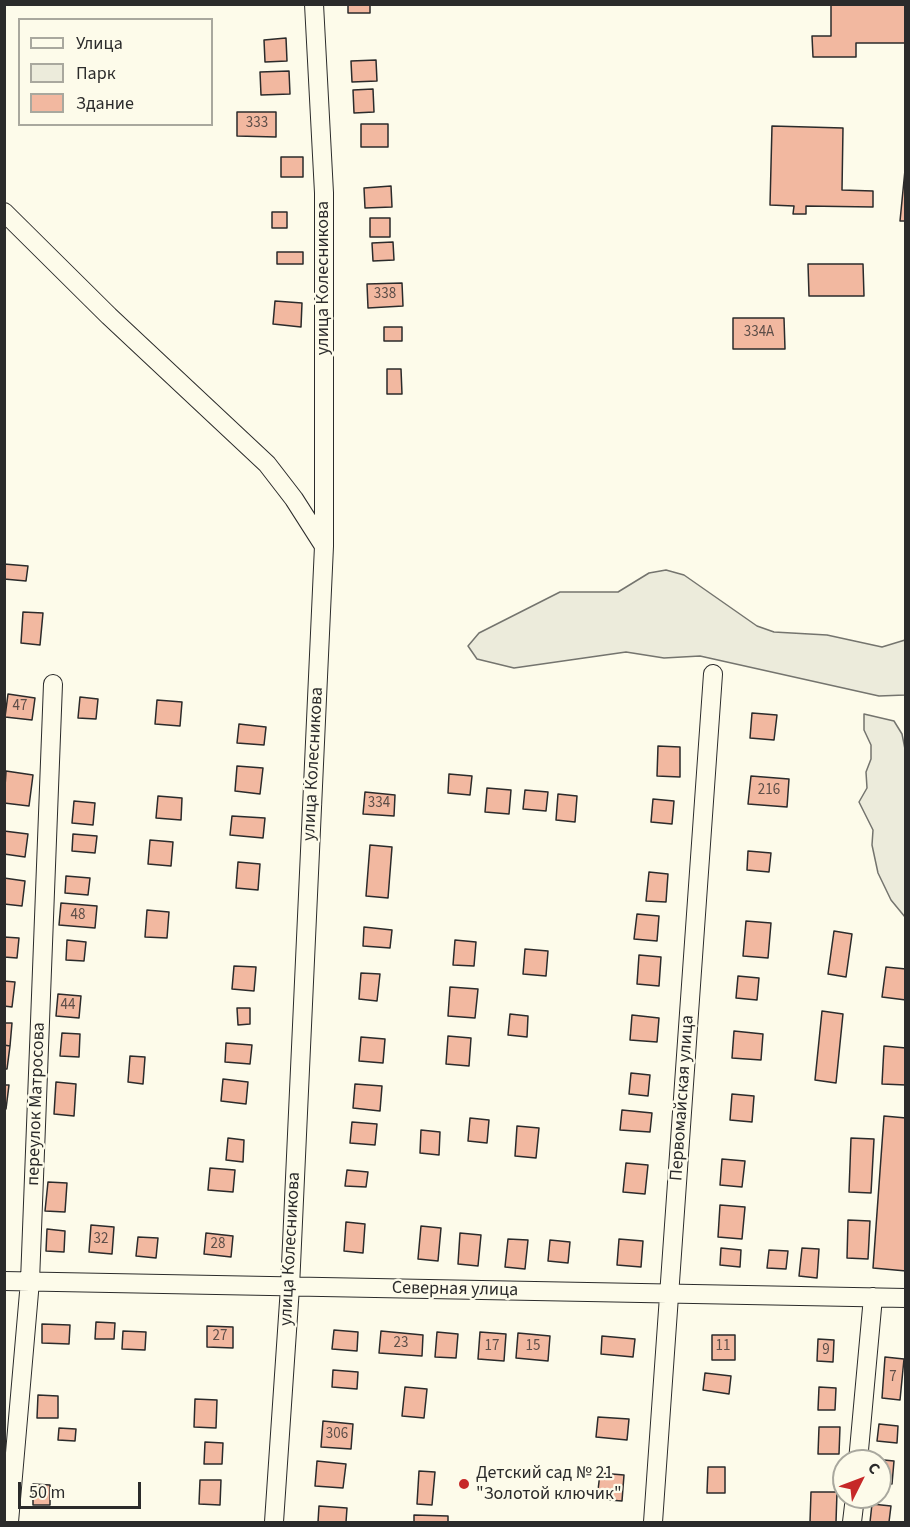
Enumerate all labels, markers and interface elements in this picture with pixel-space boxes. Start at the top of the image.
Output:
legend [18,18,213,126]
text: Улица [76,31,123,56]
text: Парк [76,61,116,86]
text: Здание [76,91,134,116]
house number: 333 [246,115,268,133]
street label: улица Колесникова [313,201,335,355]
house number: 338 [374,286,396,304]
house number: 334А [744,324,774,342]
street label: улица Колесникова [299,686,329,842]
house number: 47 [13,698,27,716]
house number: 216 [758,782,780,800]
house number: 334 [368,795,390,813]
house number: 48 [71,907,85,925]
house number: 44 [61,997,75,1015]
street label: Первомайская улица [666,1014,700,1182]
street label: переулок Матросова [23,1022,51,1186]
street label: улица Колесникова [276,1171,306,1327]
house number: 32 [94,1231,108,1249]
house number: 28 [211,1236,225,1254]
street label: Северная улица [392,1278,518,1302]
house number: 27 [213,1328,227,1346]
house number: 23 [394,1335,408,1353]
house number: 17 [485,1338,499,1356]
house number: 15 [526,1338,540,1356]
house number: 11 [716,1338,730,1356]
house number: 9 [822,1342,830,1360]
house number: 7 [889,1369,897,1387]
house number: 306 [326,1426,348,1444]
north arrow [832,1449,892,1509]
text: С [863,1457,885,1479]
place label: Детский сад № 21 "Золотой ключик" [476,1463,622,1506]
scale bar [21,1470,144,1508]
marker: Детский сад № 21 "Золотой ключик" [457,1477,471,1491]
text: 50 m [29,1480,65,1505]

